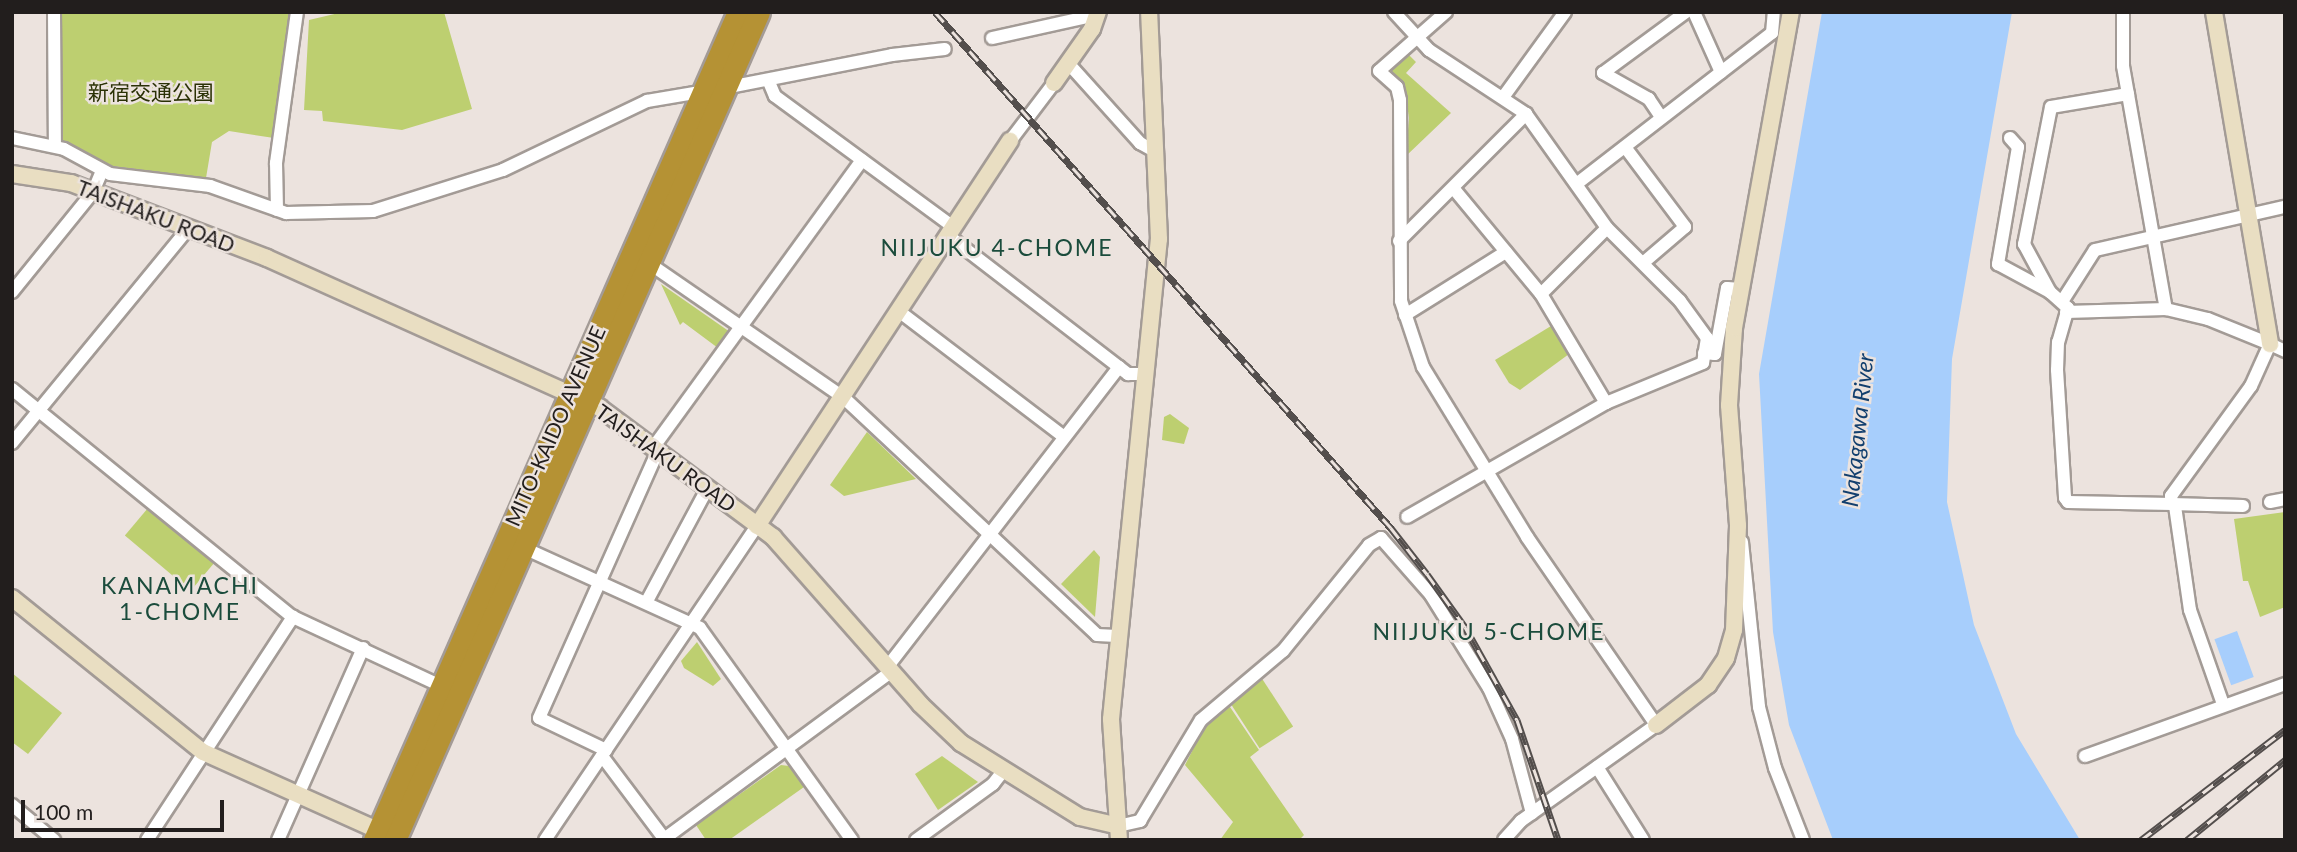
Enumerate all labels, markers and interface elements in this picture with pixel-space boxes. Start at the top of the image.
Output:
park label: 新宿交通公園 [88,79,214,105]
street label: TAISHAKU ROAD [74,174,238,258]
district label: NIIJUKU 4-CHOME [882,233,1112,261]
street label: MITO-KAIDO AVENUE [499,322,611,530]
water label: Nakagawa River [1835,352,1879,508]
street label: TAISHAKU ROAD [591,399,741,517]
district label: KANAMACHI 1-CHOME [102,571,258,625]
district label: NIIJUKU 5-CHOME [1374,617,1604,645]
scale bar [24,786,228,830]
text: 100 m [34,799,93,824]

